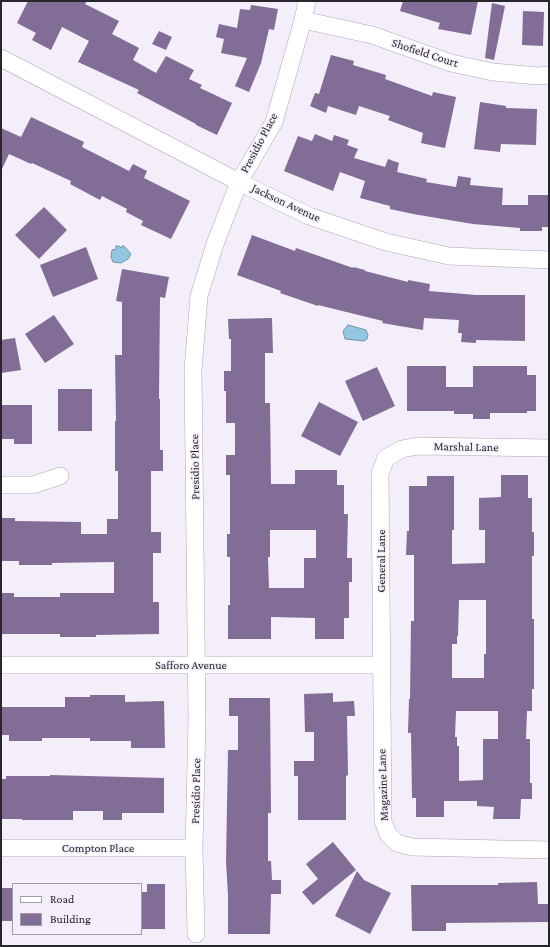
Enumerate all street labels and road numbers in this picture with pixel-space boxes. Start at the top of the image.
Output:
street label: Shofield Court [390,35,460,71]
street label: Presidio Place [237,111,281,175]
street label: Jackson Avenue [249,181,323,225]
street label: Presidio Place [187,434,203,500]
street label: Marshal Lane [433,439,499,455]
street label: General Lane [374,530,388,592]
street label: Safforo Avenue [155,658,227,672]
street label: Magazine Lane [375,749,391,821]
street label: Presidio Place [188,758,204,824]
street label: Compton Place [62,841,134,855]

